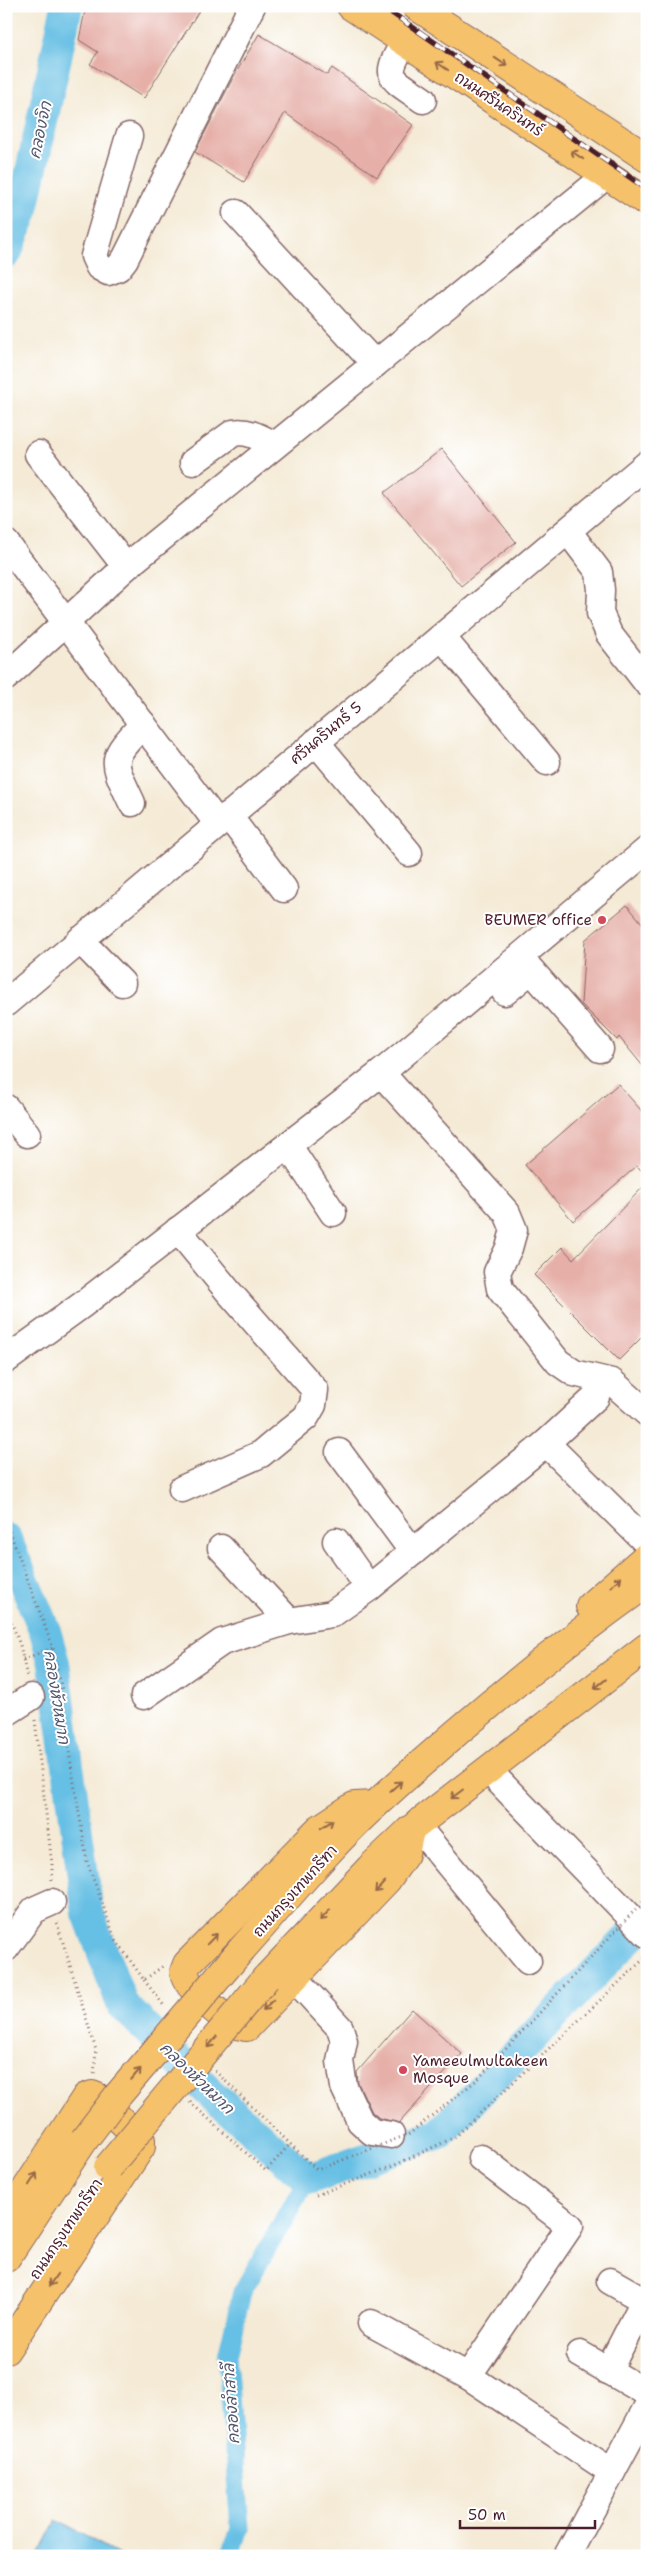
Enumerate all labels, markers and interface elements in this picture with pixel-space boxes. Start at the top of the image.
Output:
one-way arrow [494,56,508,67]
one-way arrow [435,60,449,71]
street label: ถนนศรีนครินทร์ [451,67,548,141]
water label: คลองจิก [24,99,56,161]
one-way arrow [571,150,585,160]
street label: ศรีนครินทร์ 5 [286,697,366,769]
place label: BEUMER office [484,910,592,930]
marker: BEUMER office [596,914,608,926]
one-way arrow [609,1576,622,1588]
water label: คลองหัวหมาก [39,1648,75,1746]
one-way arrow [594,1678,607,1689]
one-way arrow [389,1781,402,1792]
one-way arrow [451,1788,464,1799]
one-way arrow [320,1819,334,1829]
street label: ถนนกรุงเทพกรีฑา [248,1841,342,1942]
one-way arrow [374,1880,386,1893]
one-way arrow [319,1909,331,1921]
one-way arrow [206,1933,218,1945]
one-way arrow [262,1998,274,2011]
one-way arrow [206,2035,217,2048]
water label: คลองหัวหมาก [156,2037,239,2119]
place label: Yameeulmultakeen Mosque [413,2051,548,2088]
marker: Yameeulmultakeen Mosque [397,2064,409,2076]
one-way arrow [130,2068,141,2081]
one-way arrow [28,2172,38,2186]
street label: ถนนกรุงเทพกรีฑา [25,2175,108,2284]
one-way arrow [48,2273,58,2287]
water label: คลองลำสาลี [217,2360,244,2445]
scale bar [460,2497,596,2529]
text: 50 m [468,2505,506,2525]

